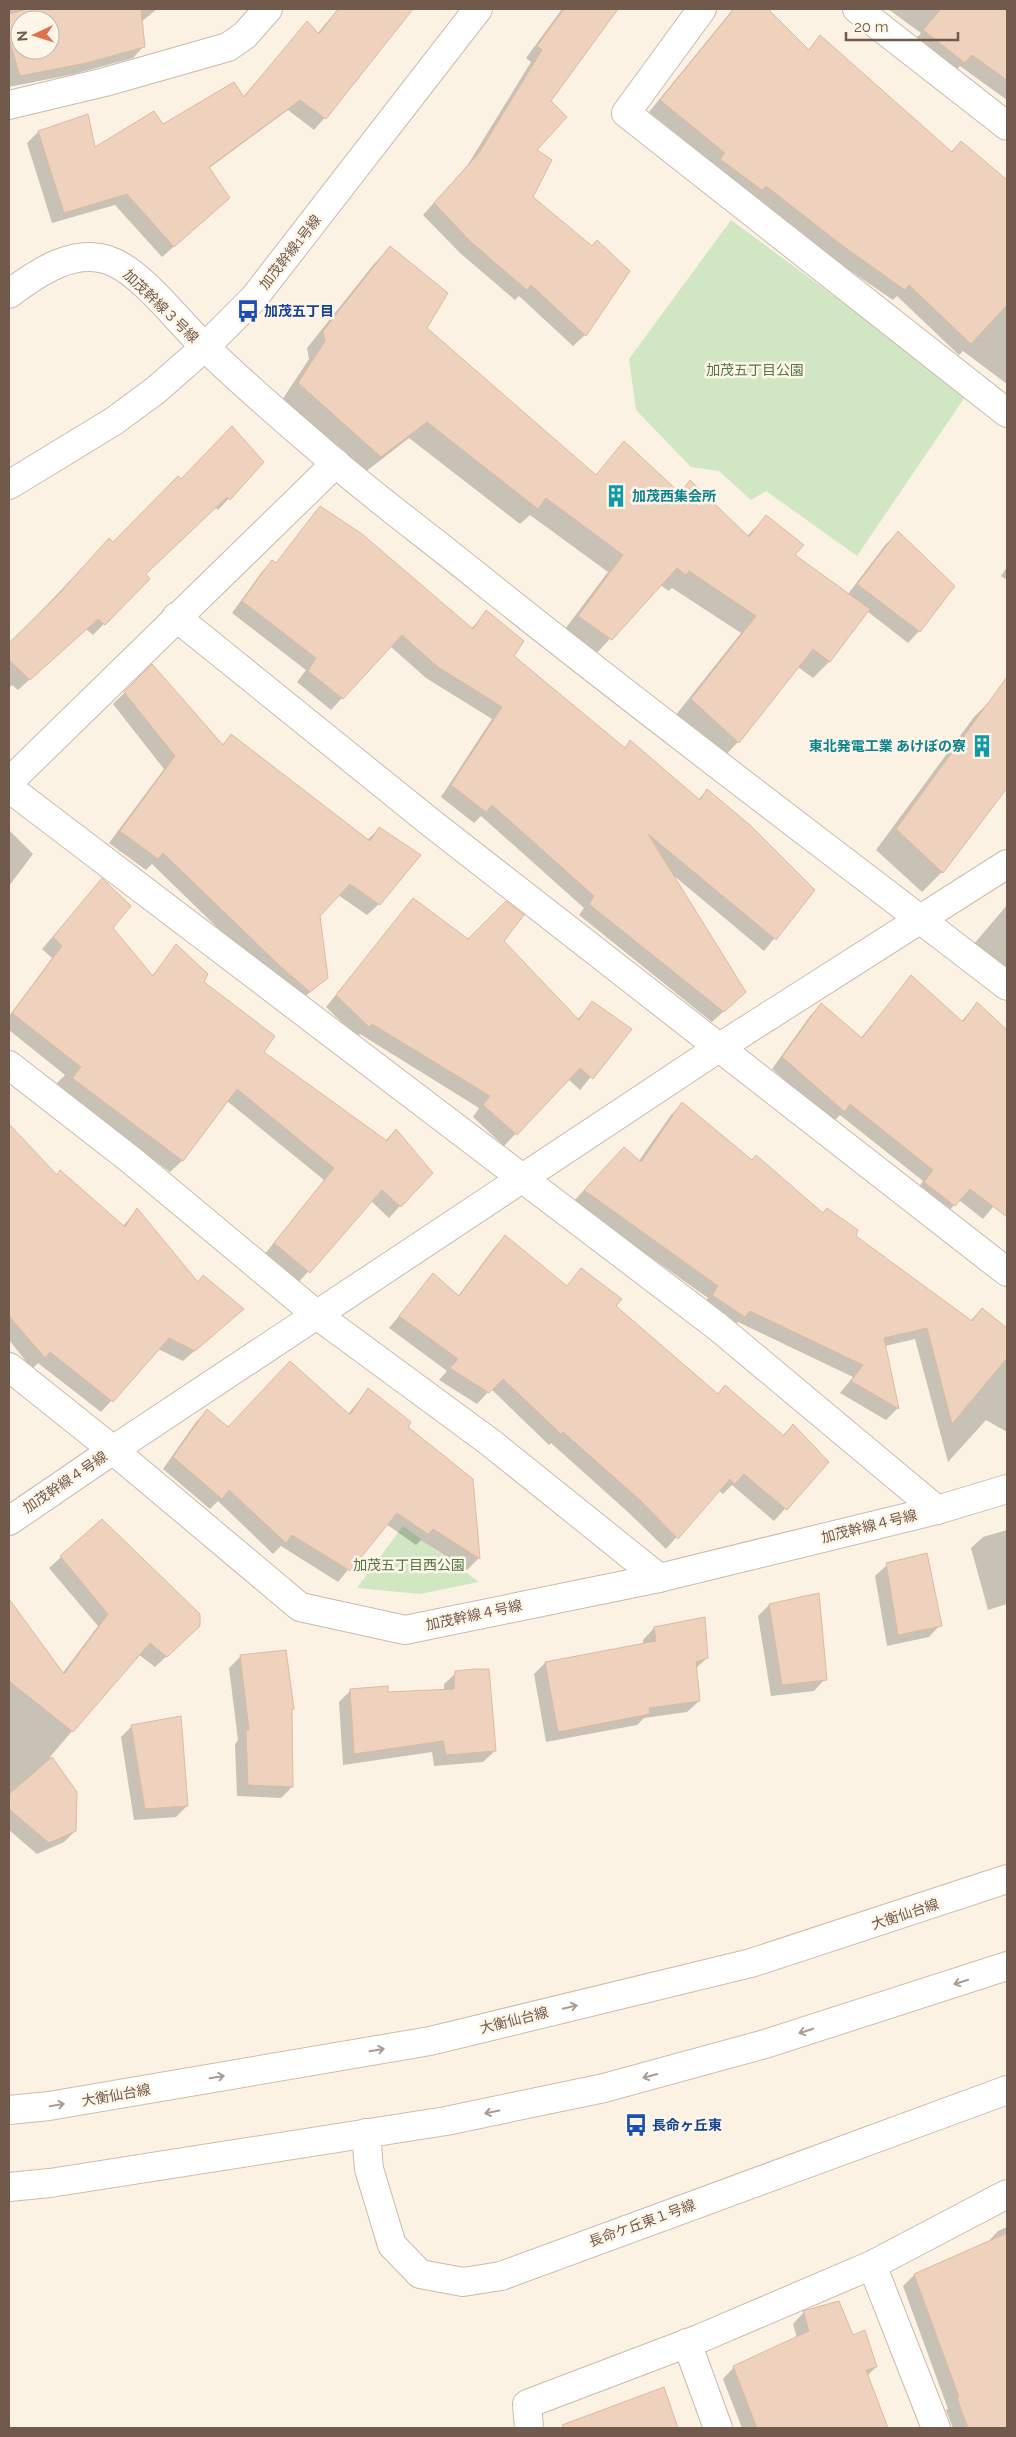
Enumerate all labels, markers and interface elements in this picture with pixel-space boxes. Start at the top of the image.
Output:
north arrow [10,10,60,60]
scale bar [846,10,958,42]
text: 20 m [854,18,889,36]
text: N [14,30,30,42]
street label: 加茂幹線1号線 [256,212,324,292]
street label: 加茂幹線３号線 [120,266,202,346]
bus stop icon: 加茂五丁目 [235,298,261,324]
place label: 加茂五丁目 [264,303,334,319]
park label: 加茂五丁目公園 [706,362,804,378]
building icon: 加茂西集会所 [603,483,629,509]
place label: 加茂西集会所 [632,488,716,504]
building icon: 東北発電工業 あけぼの寮 [969,733,995,759]
place label: 東北発電工業 あけぼの寮 [809,738,966,754]
street label: 加茂幹線４号線 [20,1448,110,1516]
street label: 加茂幹線４号線 [820,1506,918,1546]
park label: 加茂五丁目西公園 [353,1557,465,1573]
street label: 加茂幹線４号線 [424,1597,524,1633]
street label: 大衡仙台線 [869,1896,941,1932]
one-way arrow [954,1977,970,1987]
one-way arrow [562,2002,578,2011]
street label: 大衡仙台線 [478,2004,550,2036]
one-way arrow [799,2026,815,2036]
one-way arrow [369,2044,385,2054]
one-way arrow [643,2071,659,2081]
one-way arrow [209,2072,225,2082]
street label: 大衡仙台線 [80,2081,152,2109]
one-way arrow [49,2099,65,2109]
one-way arrow [484,2107,500,2117]
bus stop icon: 長命ヶ丘東 [623,2112,649,2138]
place label: 長命ヶ丘東 [652,2117,722,2133]
street label: 長命ケ丘東１号線 [587,2196,697,2250]

